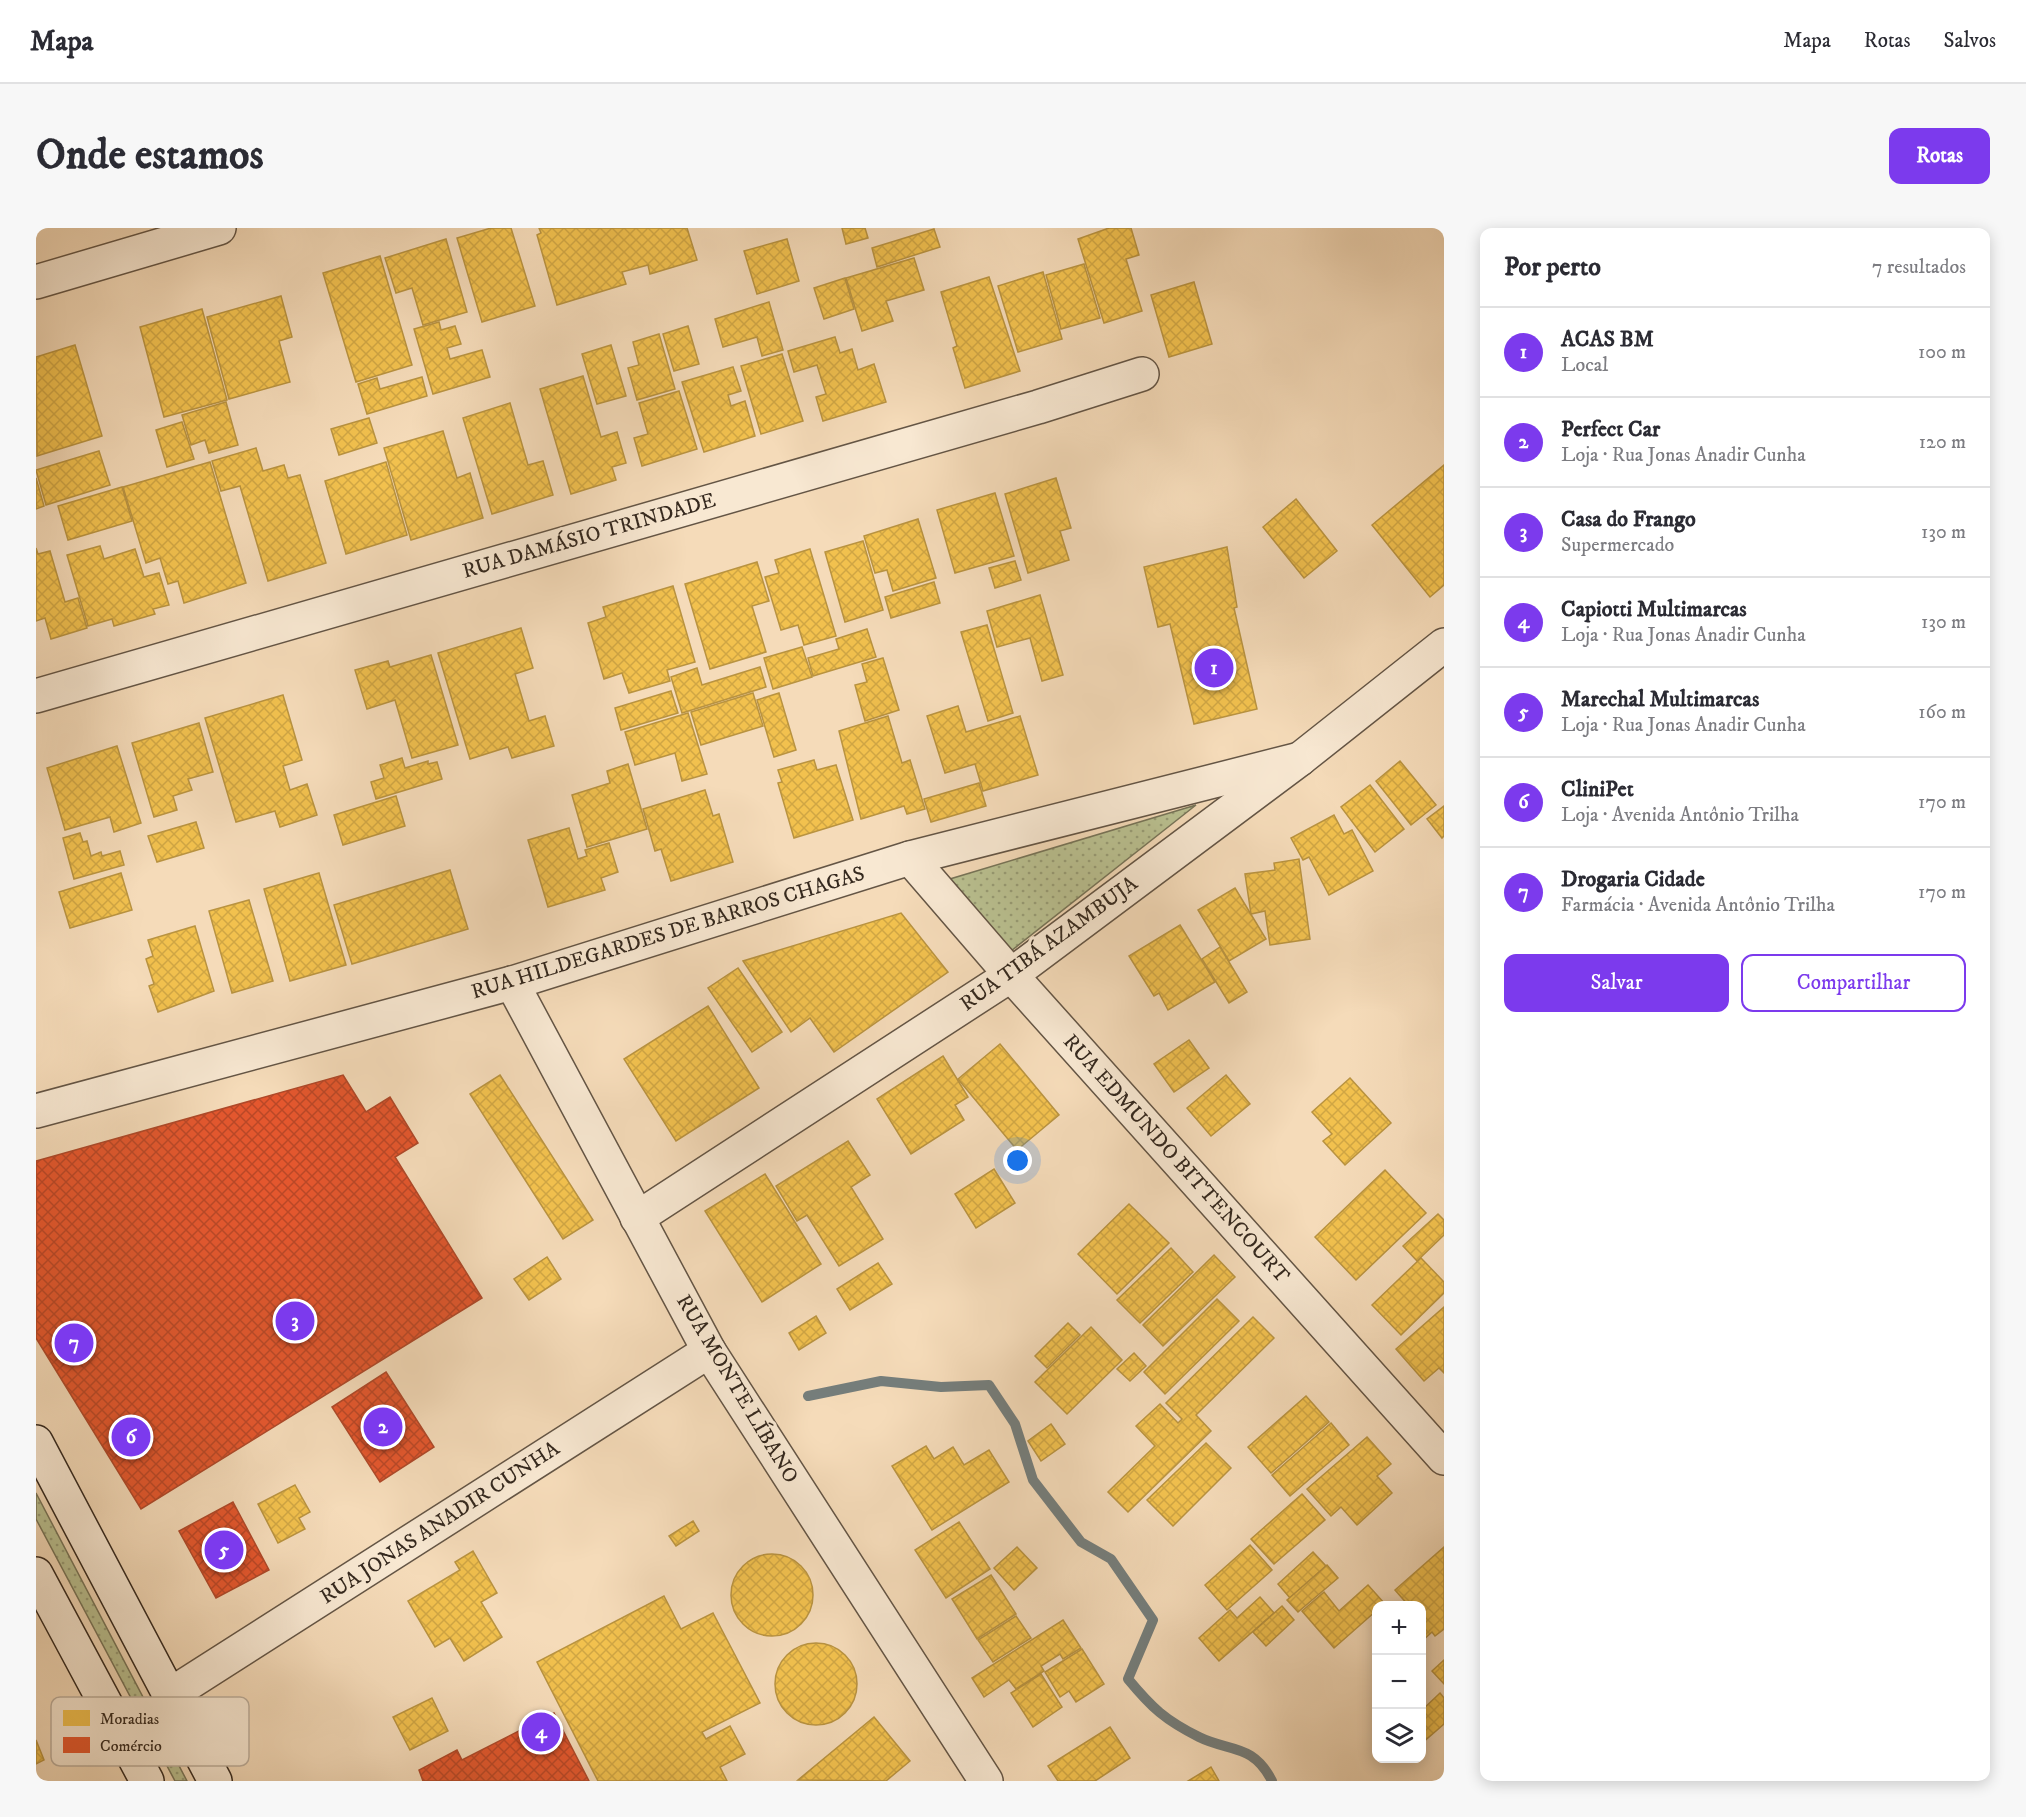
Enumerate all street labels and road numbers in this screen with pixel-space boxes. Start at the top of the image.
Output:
street label: RUA DAMÁSIO TRINDADE [459,485,719,585]
street label: RUA HILDEGARDES DE BARROS CHAGAS [468,861,868,1005]
street label: RUA TIBÁ AZAMBUJA [954,869,1143,1017]
street label: RUA EDMUNDO BITTENCOURT [1057,1029,1295,1289]
street label: RUA MONTE LÍBANO [670,1289,805,1488]
street label: RUA JONAS ANADIR CUNHA [315,1435,565,1610]

